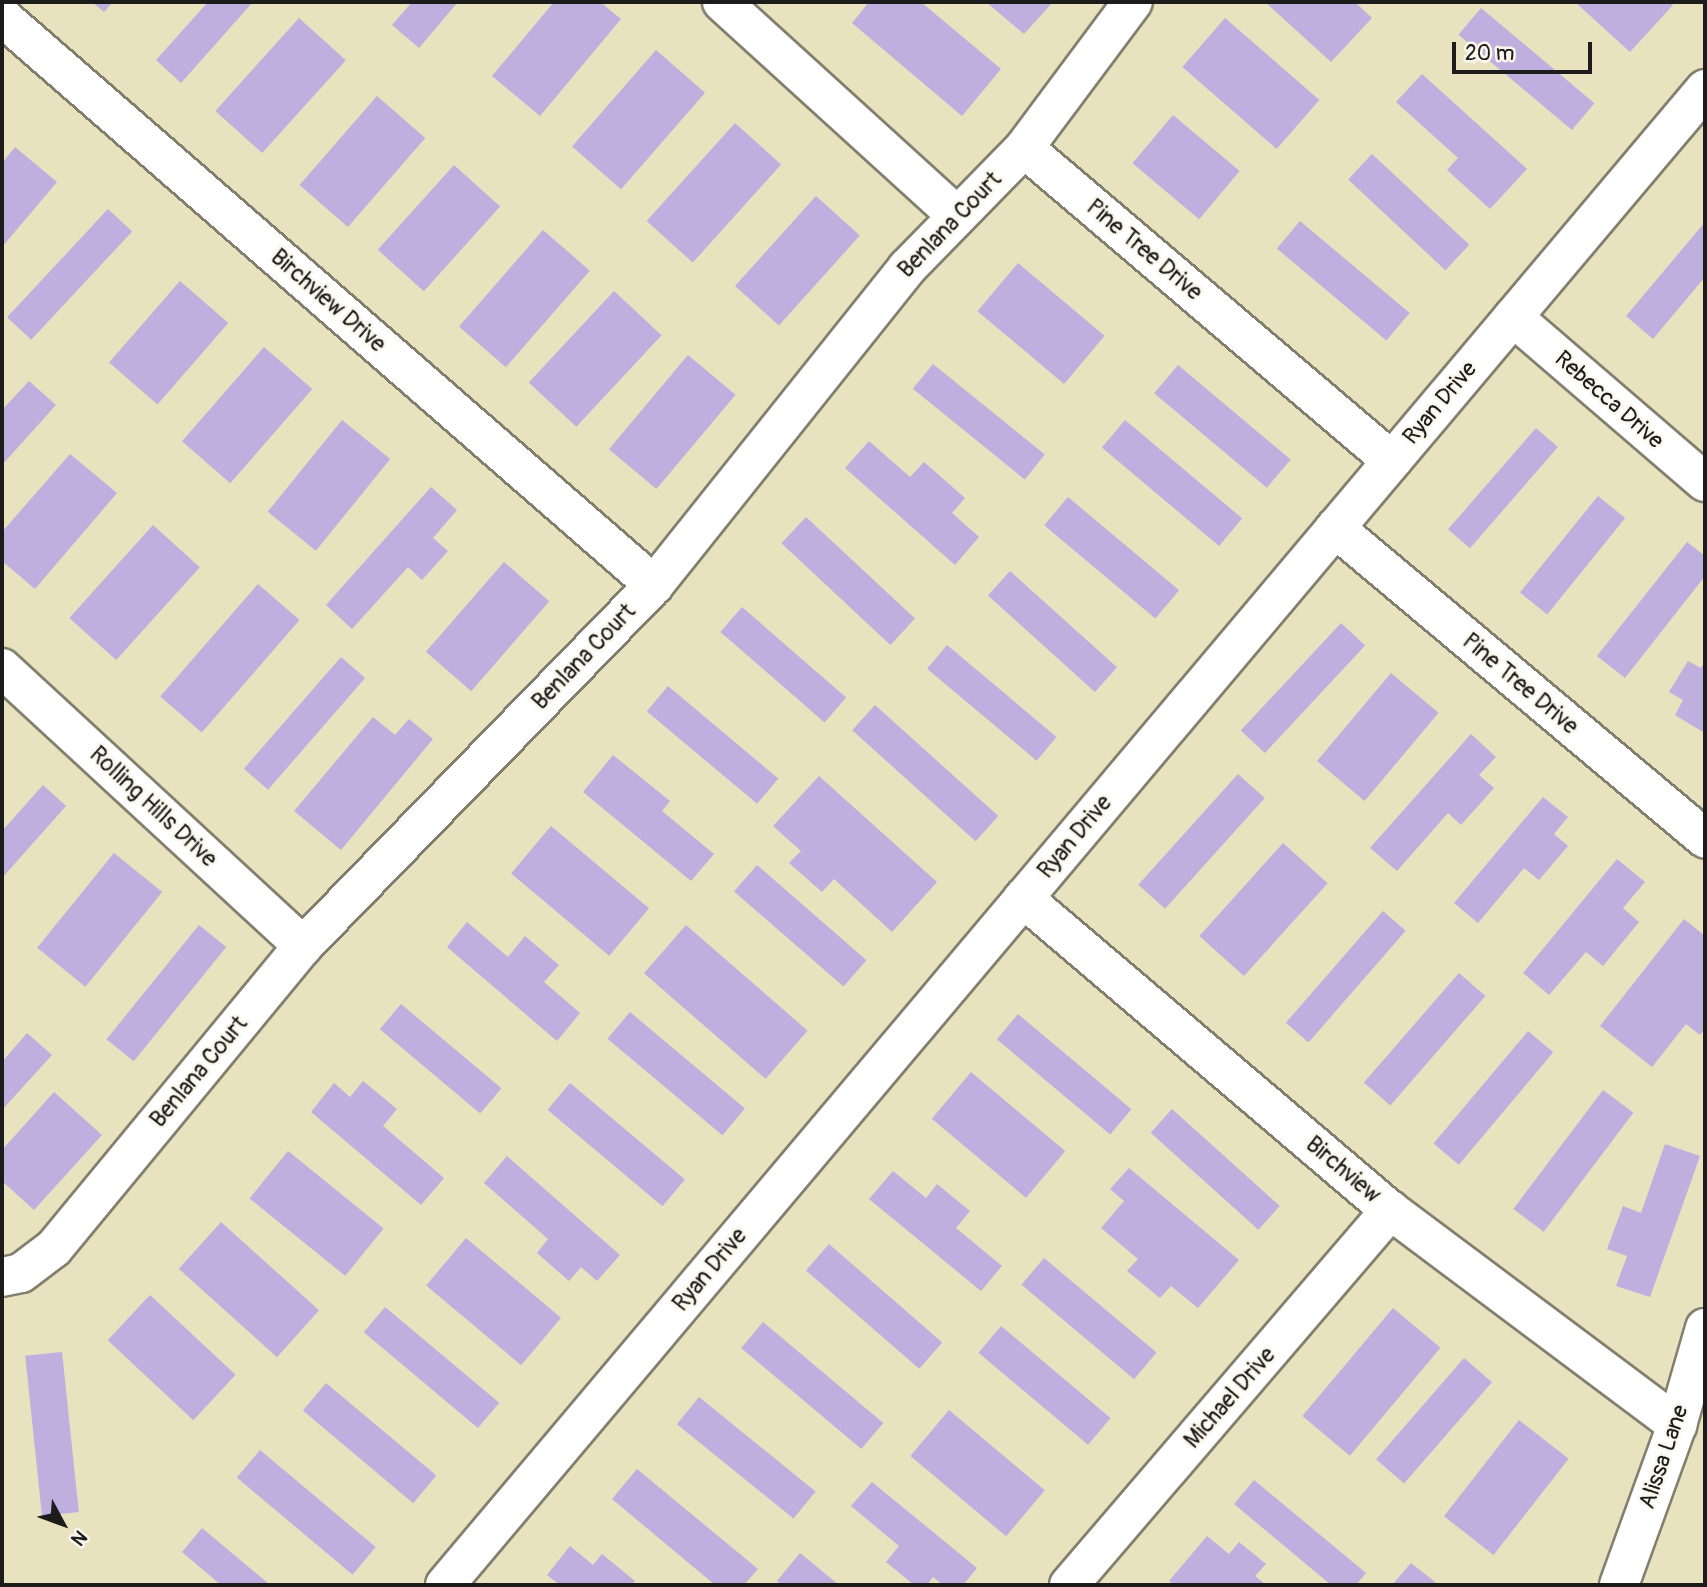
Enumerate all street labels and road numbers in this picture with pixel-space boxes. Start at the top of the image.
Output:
street label: Benlana Court [893,166,1007,284]
street label: Pine Tree Drive [1081,194,1207,306]
street label: Birchview Drive [265,244,391,358]
street label: Rebecca Drive [1549,345,1669,455]
street label: Ryan Drive [1397,356,1483,450]
street label: Benlana Court [527,598,641,716]
street label: Pine Tree Drive [1457,628,1583,740]
street label: Rolling Hills Drive [84,741,222,873]
street label: Ryan Drive [1032,790,1118,884]
street label: Benlana Court [144,1011,254,1133]
street label: Birchview [1300,1131,1386,1209]
street label: Ryan Drive [667,1223,753,1317]
street label: Michael Drive [1179,1342,1281,1454]
street label: Alissa Lane [1633,1401,1695,1513]

